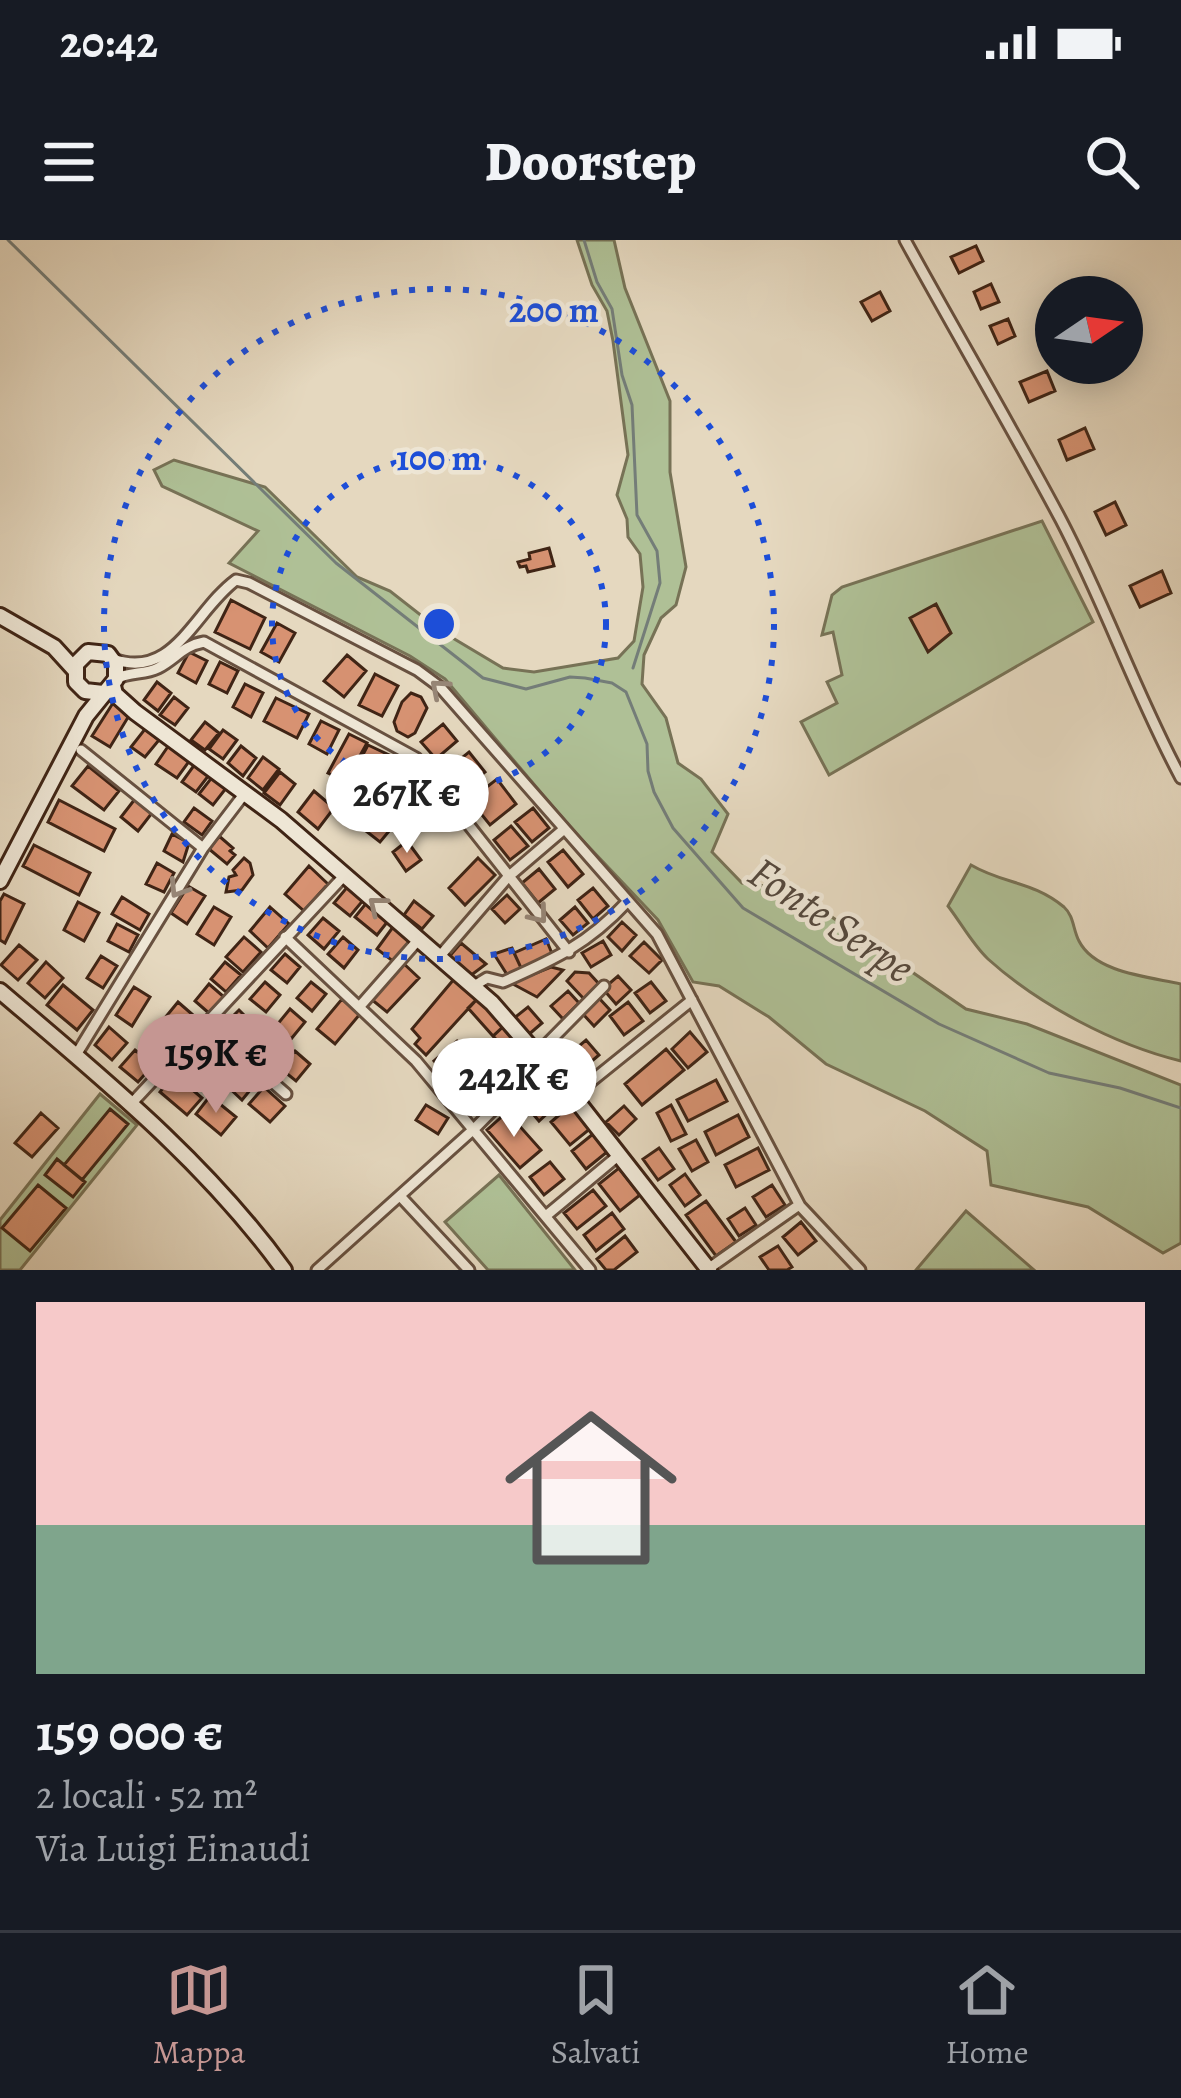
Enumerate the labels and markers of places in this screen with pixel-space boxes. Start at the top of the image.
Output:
centre of rings [418,603,460,645]
pin: 267K € [309,754,505,856]
pin: 159K € [118,1014,314,1116]
pin: 242K € [416,1038,612,1140]

